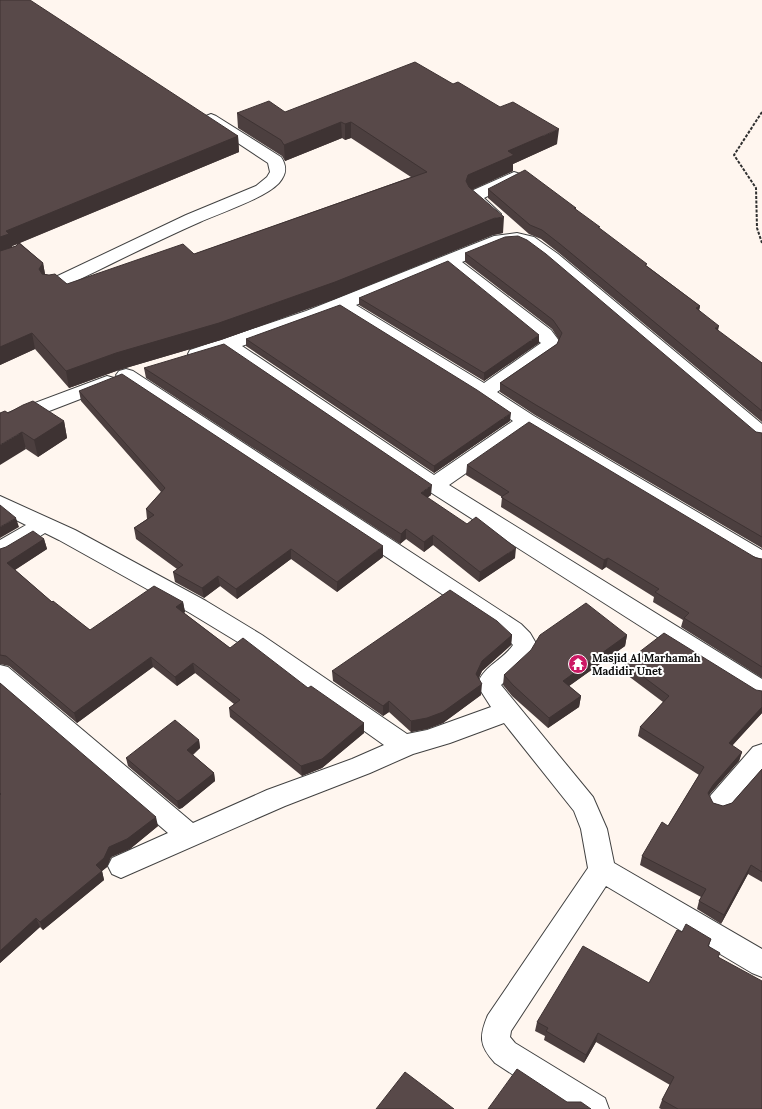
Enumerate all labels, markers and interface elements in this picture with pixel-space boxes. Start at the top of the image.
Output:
place label: Masjid Al Marhamah Madidir Unet [592,651,701,678]
temple icon: Masjid Al Marhamah Madidir Unet [567,653,589,675]

